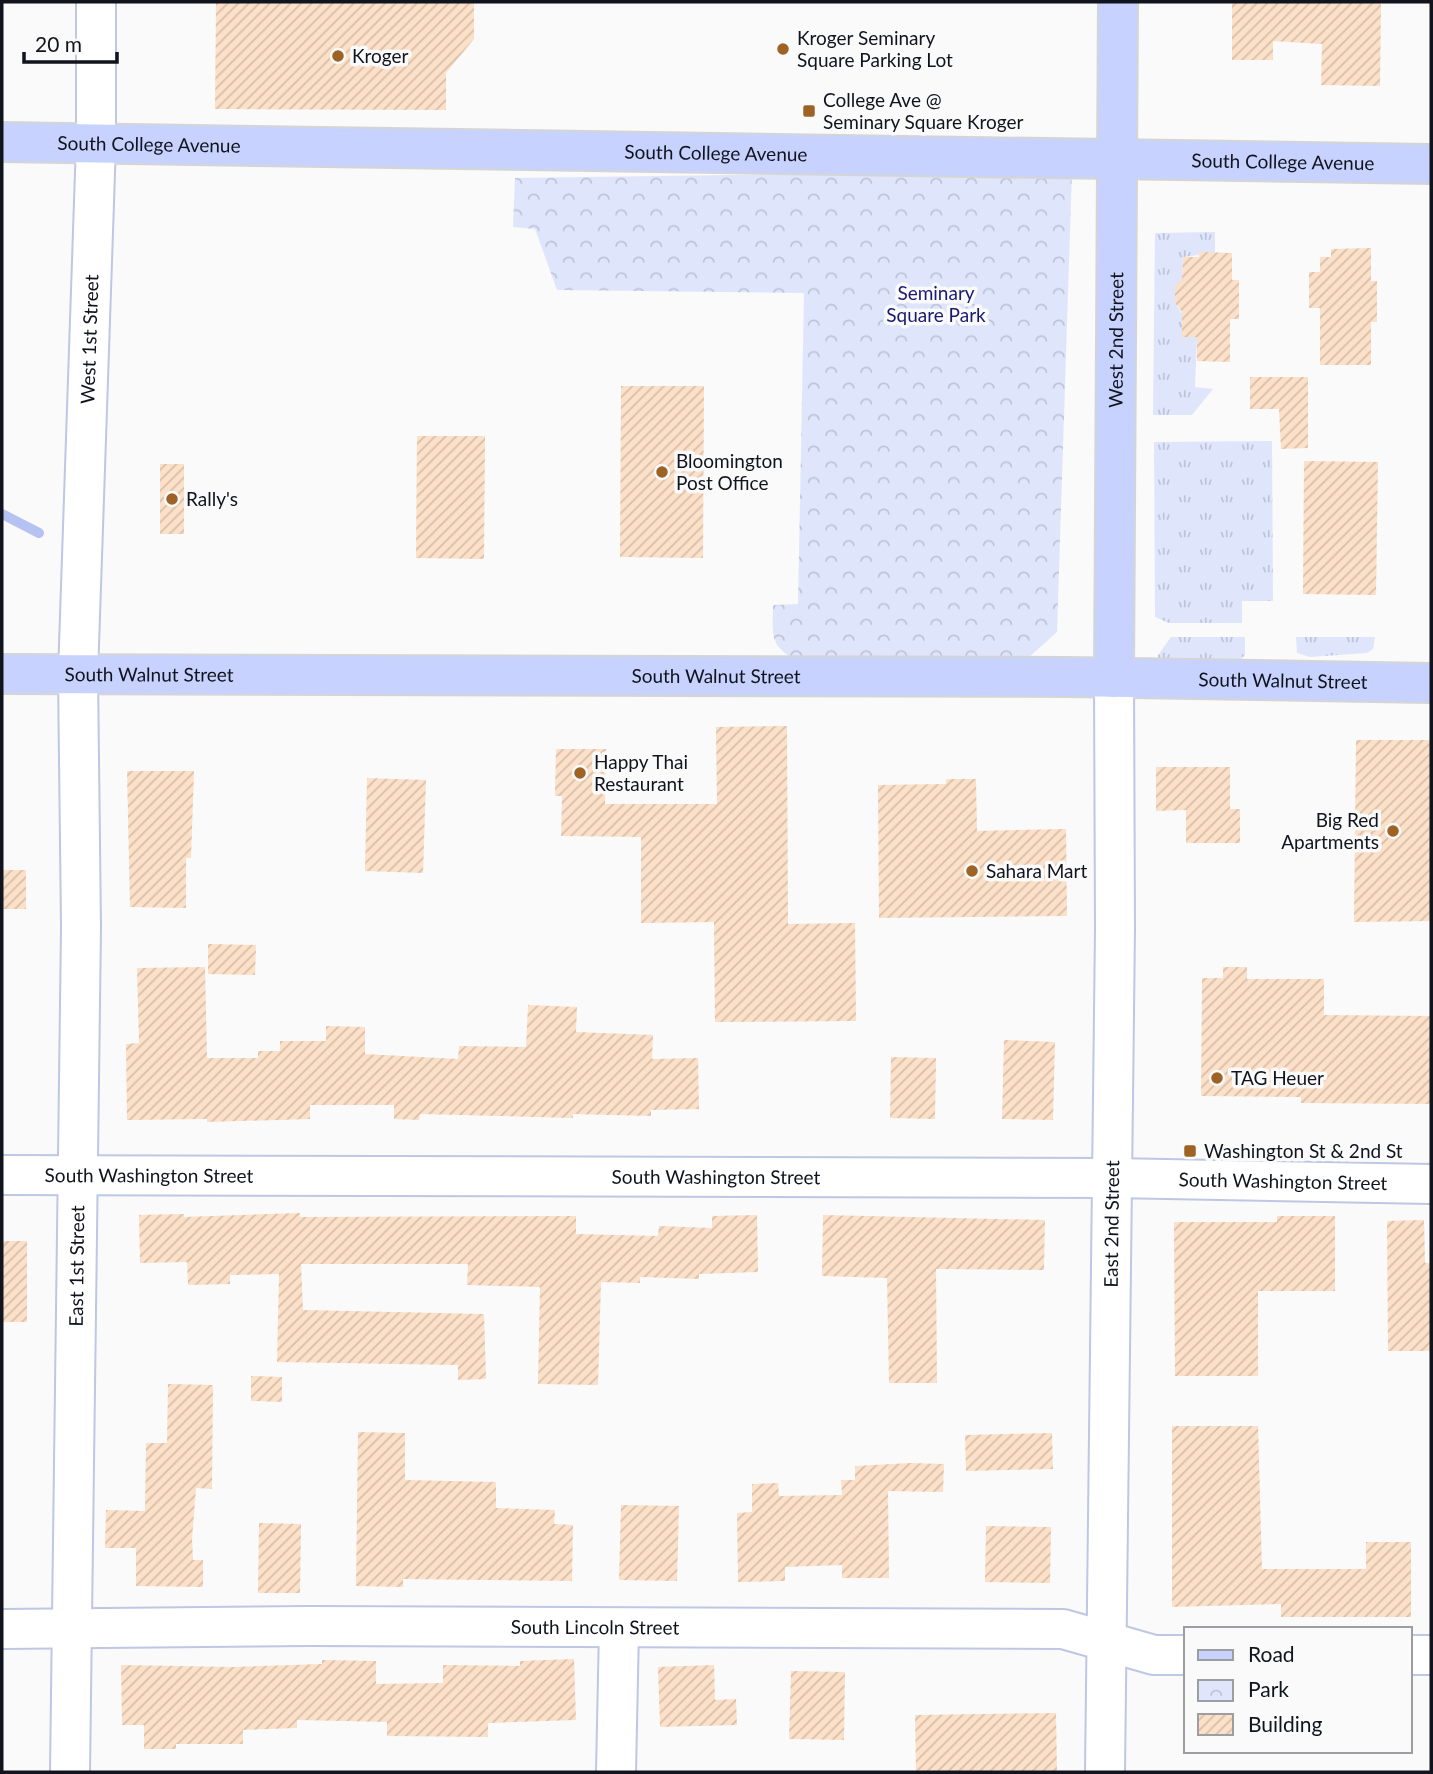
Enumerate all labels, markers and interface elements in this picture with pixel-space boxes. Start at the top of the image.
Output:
scale bar [24,21,117,65]
place label: Kroger Seminary Square Parking Lot [797,26,953,71]
text: 20 m [35,31,82,56]
marker: Kroger Seminary Square Parking Lot [775,41,791,57]
place label: Kroger [352,44,409,67]
marker: Kroger [330,48,346,64]
place label: College Ave @ Seminary Square Kroger [823,88,1024,133]
marker: College Ave @ Seminary Square Kroger [801,103,817,119]
street label: South College Avenue [57,131,241,157]
street label: South College Avenue [624,140,808,165]
street label: South College Avenue [1191,148,1375,174]
street label: West 2nd Street [1104,272,1127,408]
street label: West 1st Street [75,274,103,404]
park label: Seminary Square Park [886,281,986,326]
place label: Bloomington Post Office [676,449,783,494]
marker: Bloomington Post Office [654,464,670,480]
place label: Rally's [186,487,238,510]
marker: Rally's [164,491,180,507]
street label: South Walnut Street [64,662,234,686]
street label: South Walnut Street [631,664,801,687]
street label: South Walnut Street [1198,667,1368,693]
place label: Happy Thai Restaurant [594,750,688,795]
marker: Happy Thai Restaurant [572,765,588,781]
place label: Big Red Apartments [1281,808,1379,853]
marker: Big Red Apartments [1385,823,1401,839]
place label: Sahara Mart [986,859,1087,882]
marker: Sahara Mart [964,863,980,879]
place label: TAG Heuer [1231,1066,1324,1089]
marker: TAG Heuer [1209,1070,1225,1086]
place label: Washington St & 2nd St [1204,1139,1403,1162]
marker: Washington St & 2nd St [1182,1143,1198,1159]
street label: East 2nd Street [1099,1160,1123,1288]
street label: South Washington Street [45,1163,254,1187]
street label: South Washington Street [612,1165,821,1188]
street label: South Washington Street [1178,1167,1388,1194]
street label: East 1st Street [64,1205,88,1327]
street label: South Lincoln Street [511,1615,680,1638]
legend [1184,1627,1412,1753]
text: Road [1248,1641,1295,1666]
text: Park [1248,1676,1289,1701]
text: Building [1248,1711,1323,1736]

